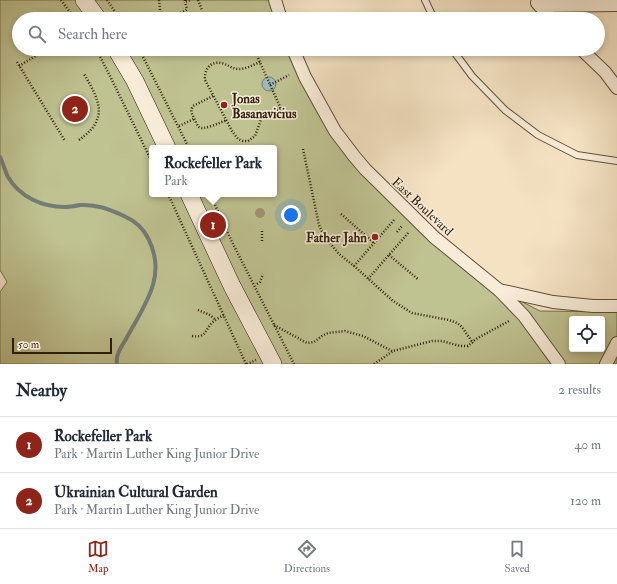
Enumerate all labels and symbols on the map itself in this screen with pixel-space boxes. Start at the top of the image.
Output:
place label: Jonas Basanavicius [231,91,297,122]
pin: 2 [62,94,88,124]
marker: Jonas Basanavicius [219,100,229,110]
street label: East Boulevard [388,174,457,240]
your location [281,205,301,225]
pin: 1 [200,210,226,240]
place label: Father Jahn [306,230,367,247]
marker: Father Jahn [370,232,380,242]
scale bar [12,336,112,355]

